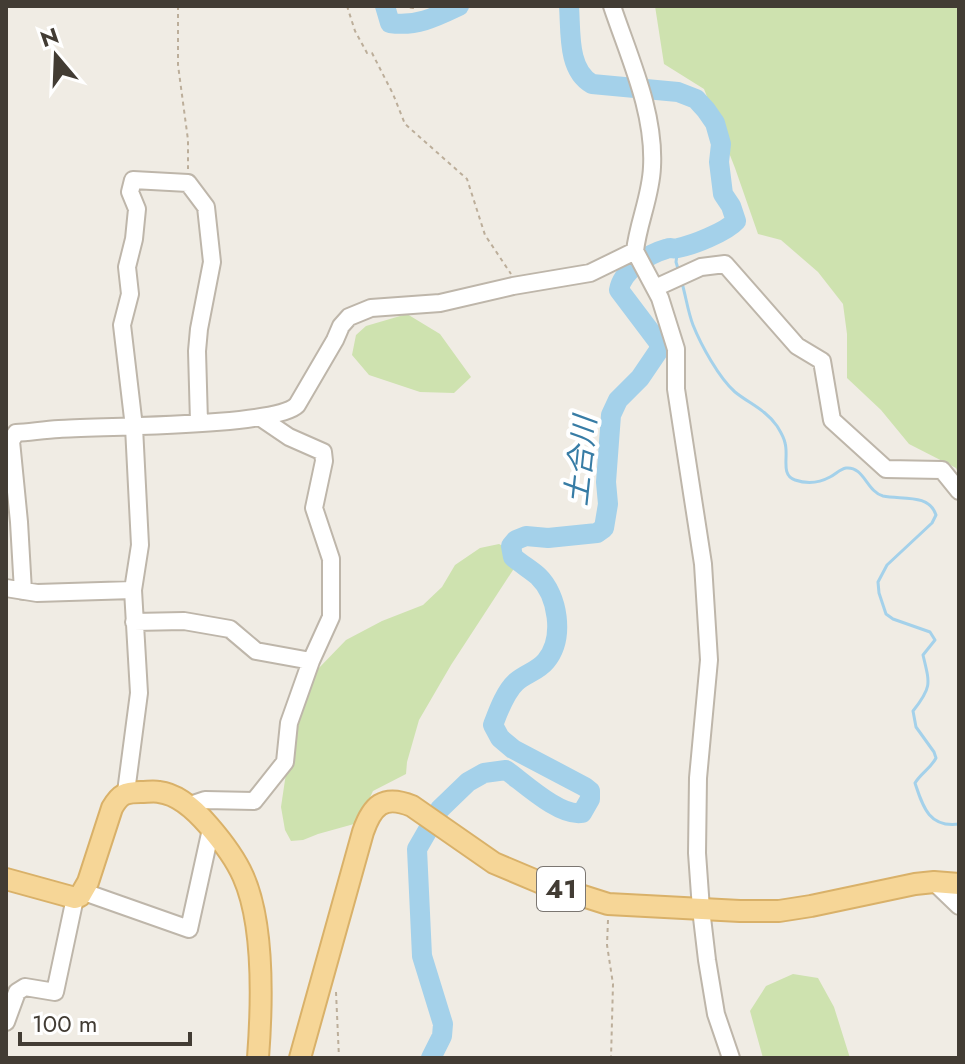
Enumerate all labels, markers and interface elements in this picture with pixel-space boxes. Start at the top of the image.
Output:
north arrow [16,16,96,96]
text: N [36,19,63,55]
water label: 土合川 [554,411,607,508]
road number: 41 [537,867,585,911]
scale bar [20,996,190,1046]
text: 100 m [32,1006,98,1041]

